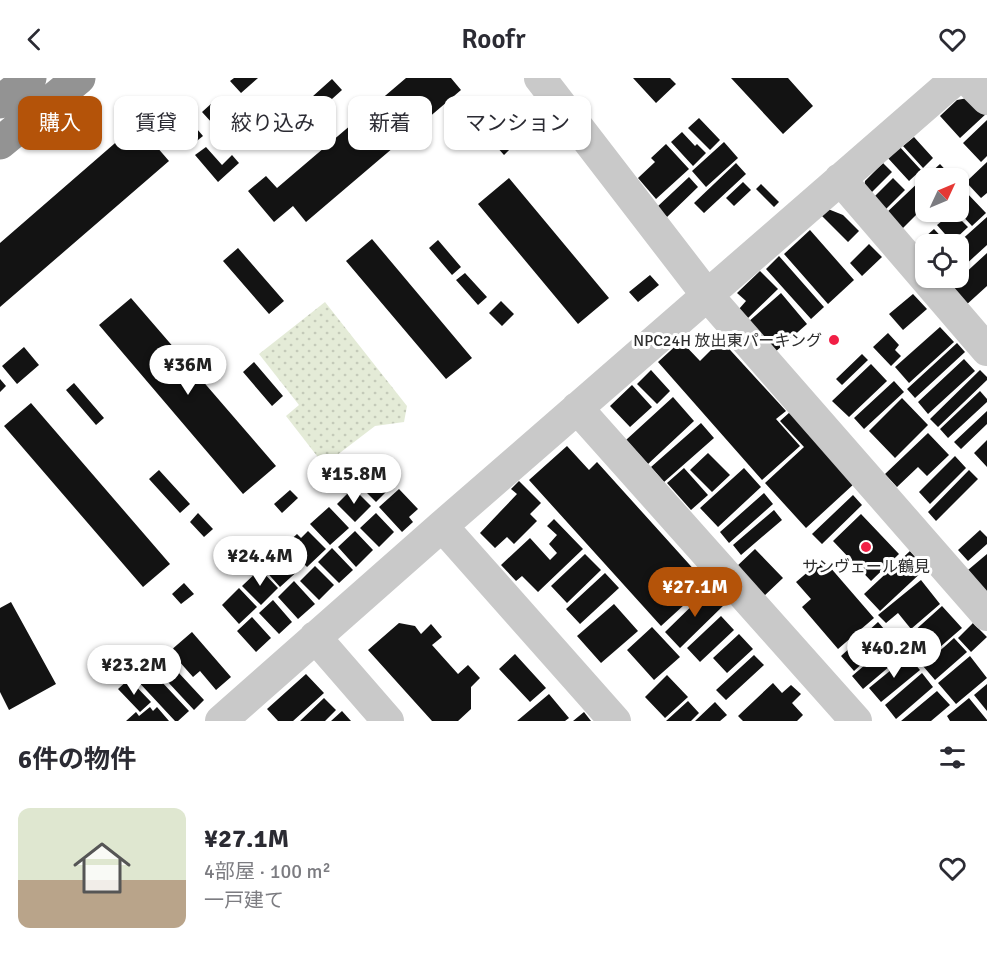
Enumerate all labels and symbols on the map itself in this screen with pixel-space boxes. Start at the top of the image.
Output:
north arrow [915,168,969,222]
place label: NPC24H 放出東パーキング [633,331,822,351]
marker: NPC24H 放出東パーキング [827,333,841,347]
pin: ¥36M [152,345,224,396]
pin: ¥15.8M [305,454,403,505]
pin: ¥24.4M [211,536,309,587]
marker: サンヴェール鶴見 [859,540,873,554]
place label: サンヴェール鶴見 [802,557,930,577]
pin: ¥27.1M [646,567,744,618]
pin: ¥40.2M [845,628,943,679]
pin: ¥23.2M [85,645,183,696]

